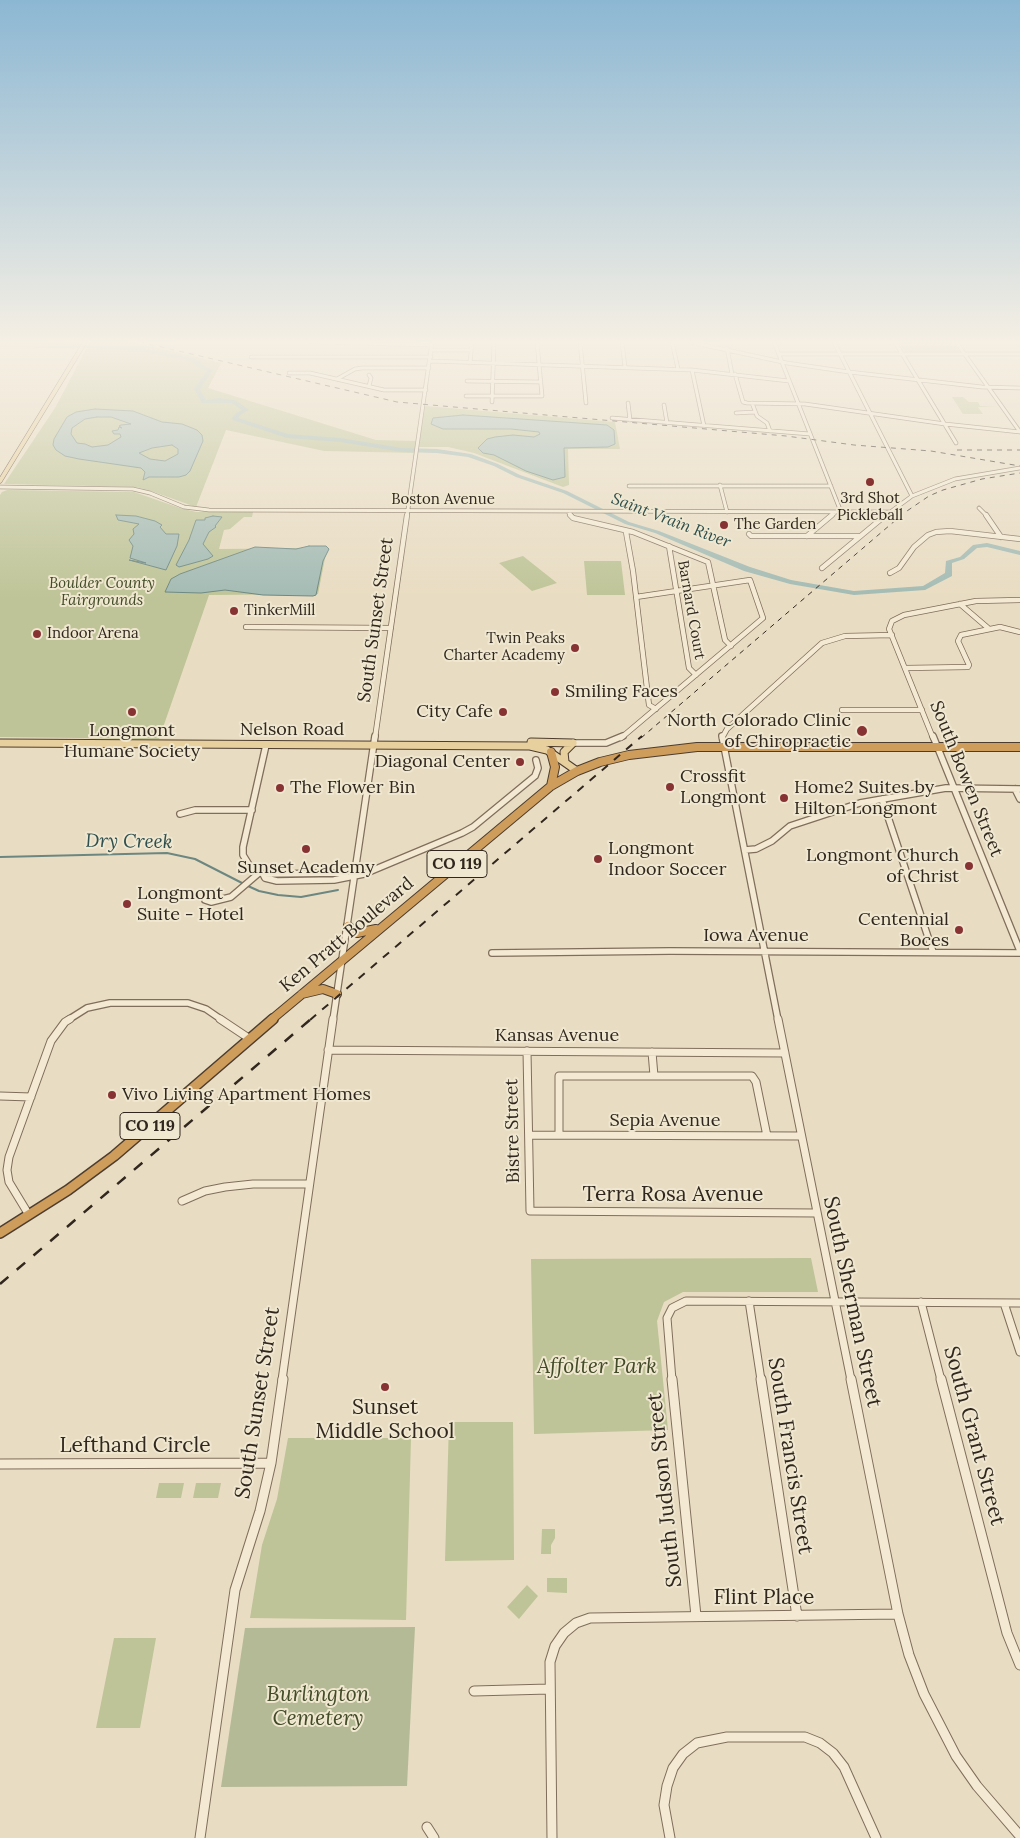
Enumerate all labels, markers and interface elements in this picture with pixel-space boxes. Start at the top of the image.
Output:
marker: 3rd Shot Pickleball [864,476,876,488]
water label: Saint Vrain River [609,489,733,553]
place label: 3rd Shot Pickleball [837,490,903,525]
street label: Boston Avenue [391,491,495,509]
place label: The Garden [734,516,816,534]
marker: The Garden [718,519,730,531]
street label: South Sunset Street [354,536,398,704]
street label: Barnard Court [673,559,709,661]
park label: Boulder County Fairgrounds [49,575,155,610]
place label: TinkerMill [244,602,315,620]
marker: TinkerMill [228,605,240,617]
place label: Indoor Arena [47,625,139,643]
marker: Indoor Arena [31,628,43,640]
place label: Twin Peaks Charter Academy [443,630,565,665]
marker: Twin Peaks Charter Academy [569,642,581,654]
place label: Smiling Faces [565,681,678,703]
marker: Smiling Faces [549,686,561,698]
street label: South Bowen Street [925,698,1007,860]
place label: City Cafe [416,701,493,723]
marker: Longmont Humane Society [126,706,138,718]
marker: City Cafe [497,706,509,718]
place label: North Colorado Clinic of Chiropractic [667,710,851,752]
street label: Nelson Road [240,719,344,741]
place label: Longmont Humane Society [64,720,200,762]
marker: North Colorado Clinic of Chiropractic [855,724,869,738]
place label: Diagonal Center [374,751,510,773]
marker: Diagonal Center [514,756,526,768]
place label: Crossfit Longmont [680,766,766,809]
place label: The Flower Bin [290,777,415,799]
place label: Home2 Suites by Hilton Longmont [794,777,937,820]
marker: Crossfit Longmont [664,781,676,793]
marker: The Flower Bin [274,782,286,794]
marker: Home2 Suites by Hilton Longmont [778,792,790,804]
water label: Dry Creek [85,830,173,854]
place label: Longmont Indoor Soccer [608,838,726,881]
marker: Sunset Academy [300,843,312,855]
place label: Longmont Church of Christ [806,845,959,888]
road number: CO 119 [427,851,487,878]
marker: Longmont Indoor Soccer [592,853,604,865]
place label: Sunset Academy [237,857,375,879]
marker: Longmont Church of Christ [963,860,975,872]
street label: Ken Pratt Boulevard [276,873,418,997]
place label: Longmont Suite - Hotel [137,883,244,926]
marker: Longmont Suite - Hotel [121,898,133,910]
place label: Centennial Boces [858,909,949,952]
marker: Centennial Boces [953,924,965,936]
street label: Iowa Avenue [703,925,809,947]
street label: Kansas Avenue [495,1025,619,1047]
street label: Bistre Street [501,1079,525,1183]
place label: Vivo Living Apartment Homes [122,1084,371,1106]
marker: Vivo Living Apartment Homes [106,1089,118,1101]
street label: Sepia Avenue [610,1110,720,1132]
road number: CO 119 [120,1112,180,1140]
street label: Terra Rosa Avenue [583,1182,763,1208]
street label: South Sherman Street [817,1194,887,1410]
street label: South Sunset Street [230,1305,286,1501]
street label: South Grant Street [938,1344,1010,1528]
park label: Affolter Park [537,1354,657,1380]
street label: South Francis Street [762,1356,818,1556]
marker: Sunset Middle School [379,1381,391,1393]
street label: South Judson Street [642,1391,688,1589]
place label: Sunset Middle School [316,1395,454,1445]
street label: Lefthand Circle [59,1433,211,1459]
street label: Flint Place [714,1585,814,1611]
park label: Burlington Cemetery [267,1682,369,1732]

